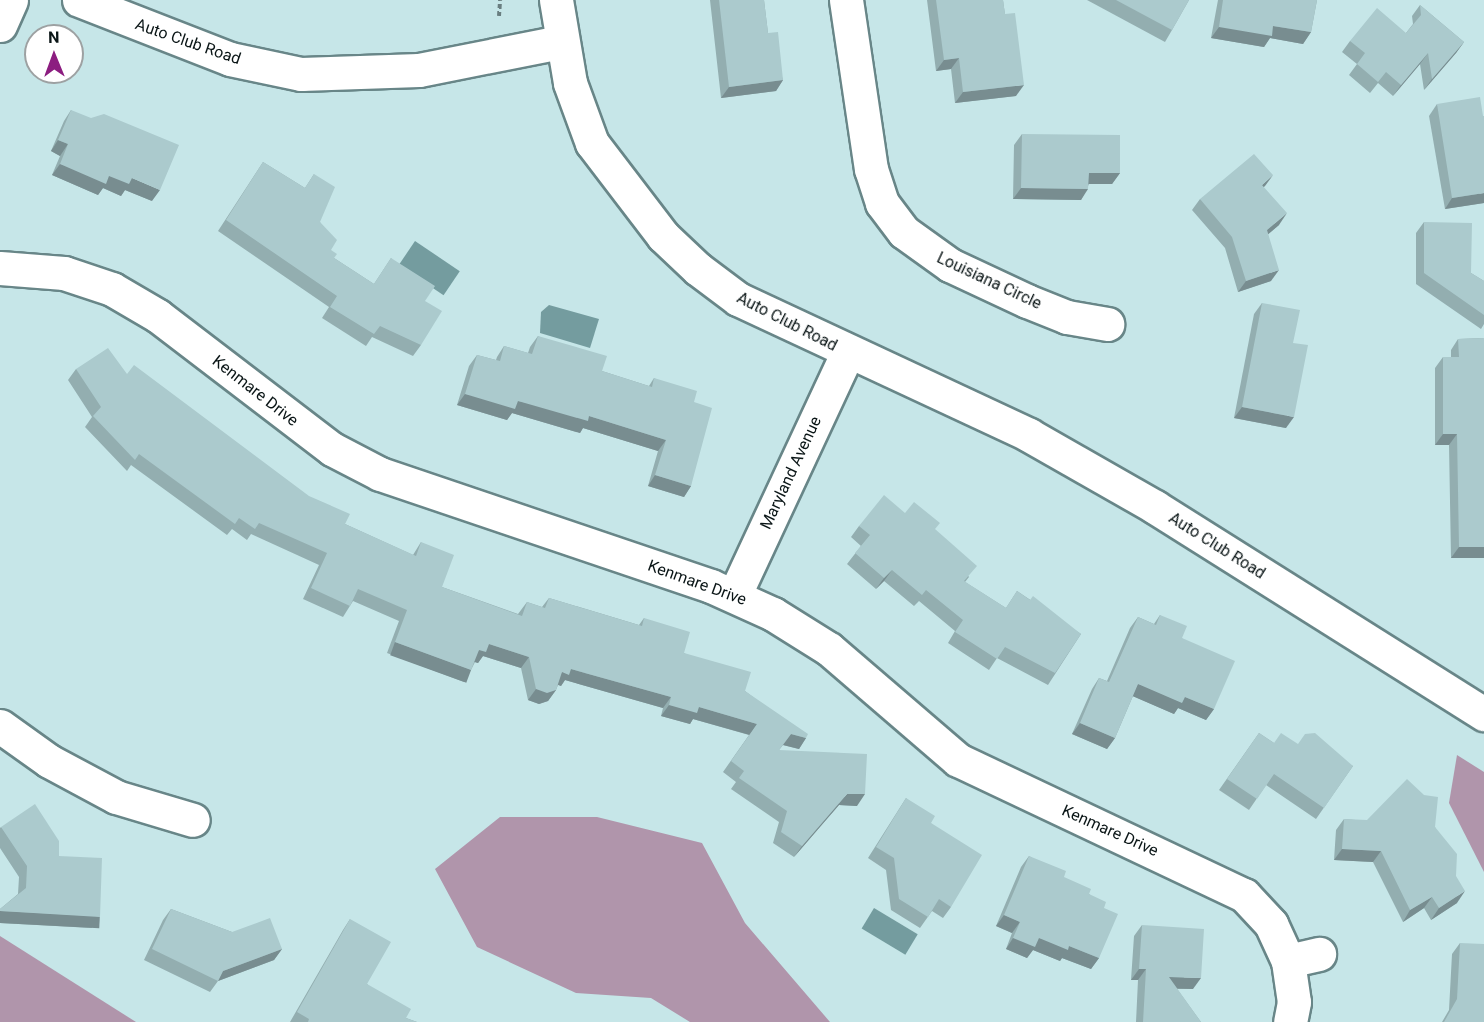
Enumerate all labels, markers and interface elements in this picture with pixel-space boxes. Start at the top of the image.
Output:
street label: Auto Club Road [133,15,243,69]
north arrow [24,24,84,84]
text: N [48,28,60,47]
street label: Louisiana Circle [934,248,1044,314]
street label: Auto Club Road [734,288,840,356]
street label: Kenmare Drive [208,352,302,430]
street label: Maryland Avenue [756,413,826,533]
street label: Auto Club Road [1165,509,1269,583]
street label: Kenmare Drive [645,556,749,610]
street label: Kenmare Drive [1059,801,1161,861]

